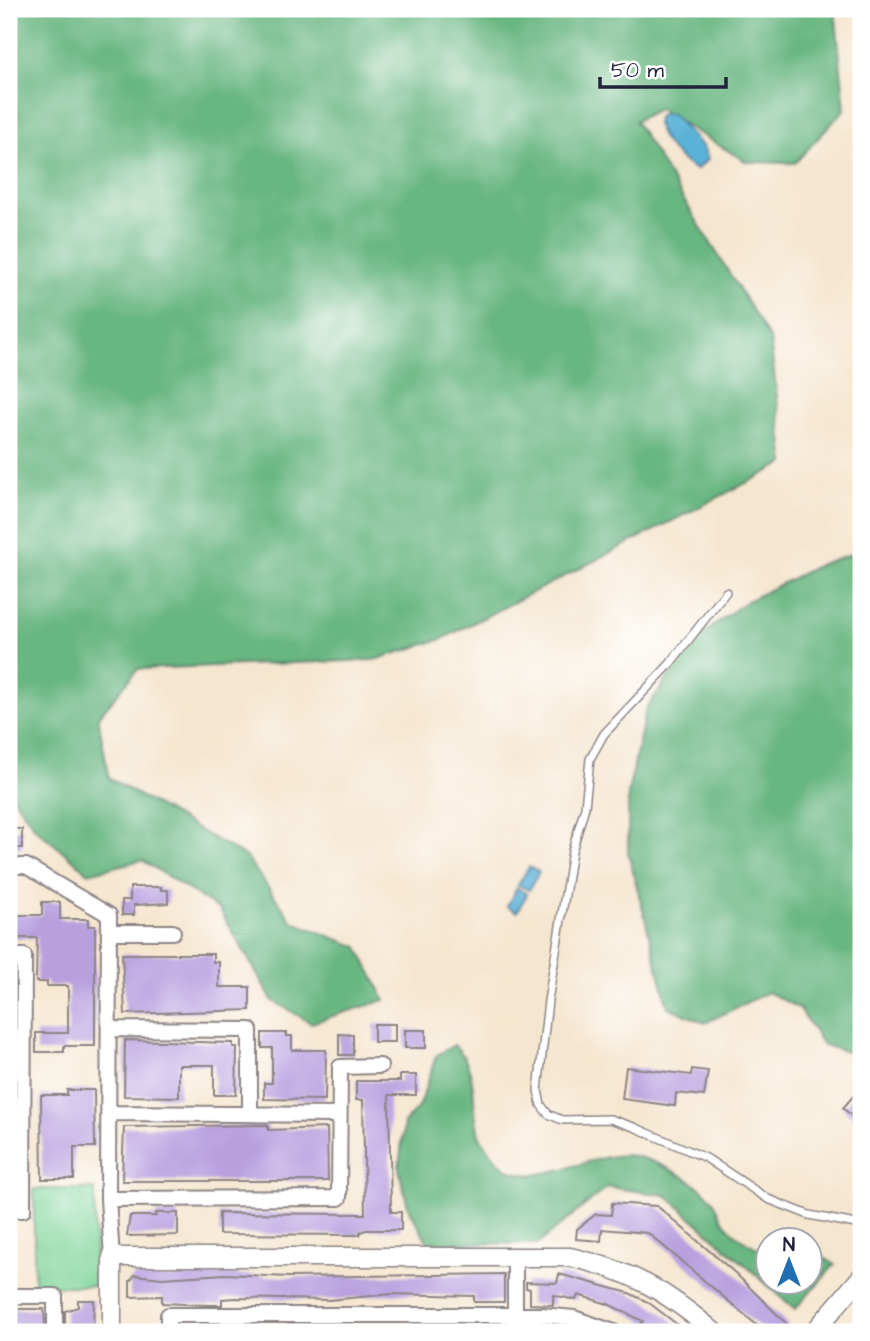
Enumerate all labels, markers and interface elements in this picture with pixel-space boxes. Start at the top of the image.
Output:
scale bar [600,46,726,90]
text: 50 m [611,56,665,85]
north arrow [754,1226,824,1296]
text: N [783,1232,795,1259]

